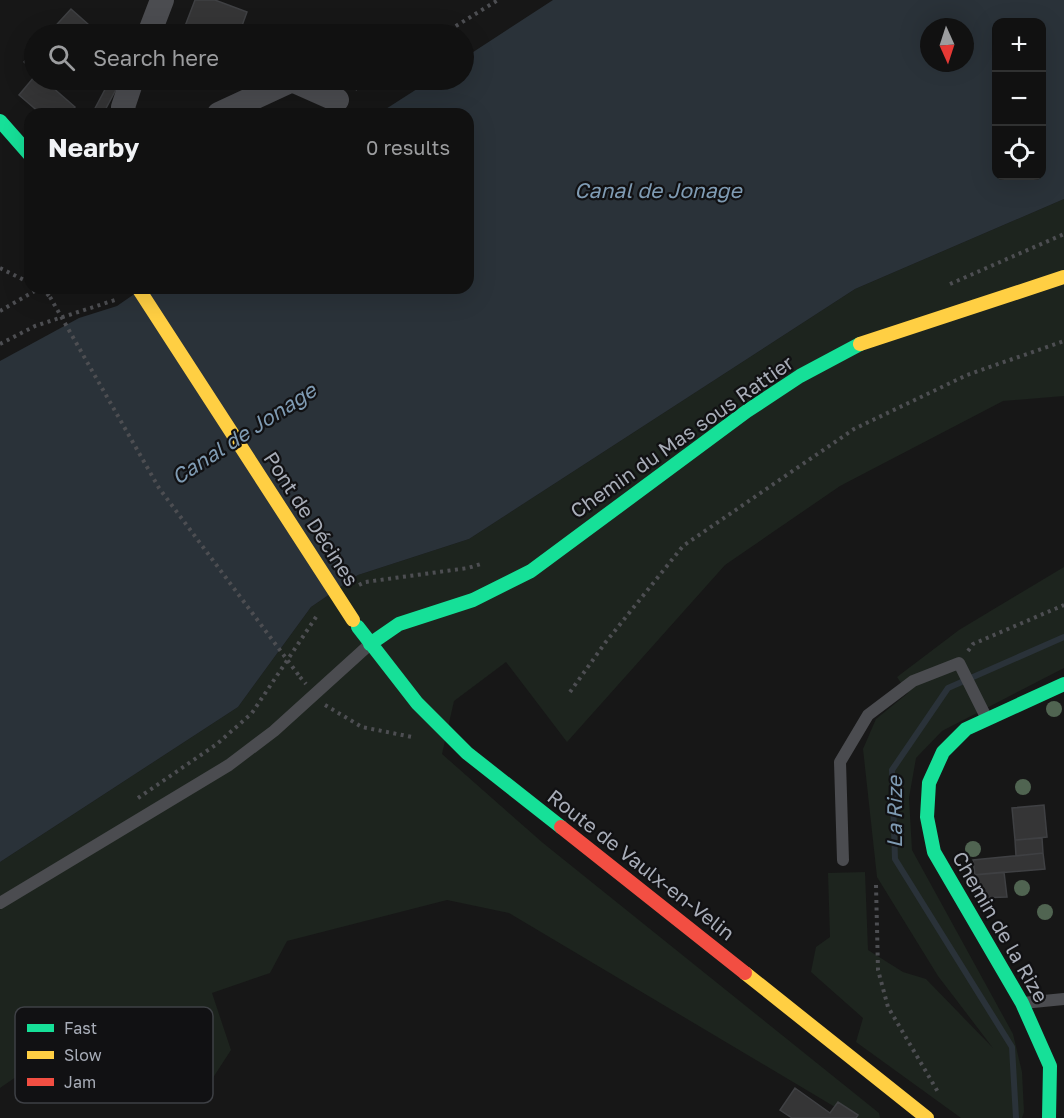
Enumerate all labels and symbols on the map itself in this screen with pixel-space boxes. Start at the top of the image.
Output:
north arrow [920,18,974,72]
water label: Canal de Jonage [574,177,744,203]
street label: Chemin du Mas sous Rattier [565,350,798,523]
water label: Canal de Jonage [166,376,322,490]
street label: Pont de Décines [259,447,364,590]
water label: La Rize [881,774,907,848]
street label: Route de Vaulx-en-Velin [543,784,740,945]
street label: Chemin de la Rize [948,847,1054,1006]
legend [15,1007,213,1103]
text: Fast [64,1018,97,1038]
text: Slow [64,1045,102,1065]
text: Jam [64,1072,96,1092]

